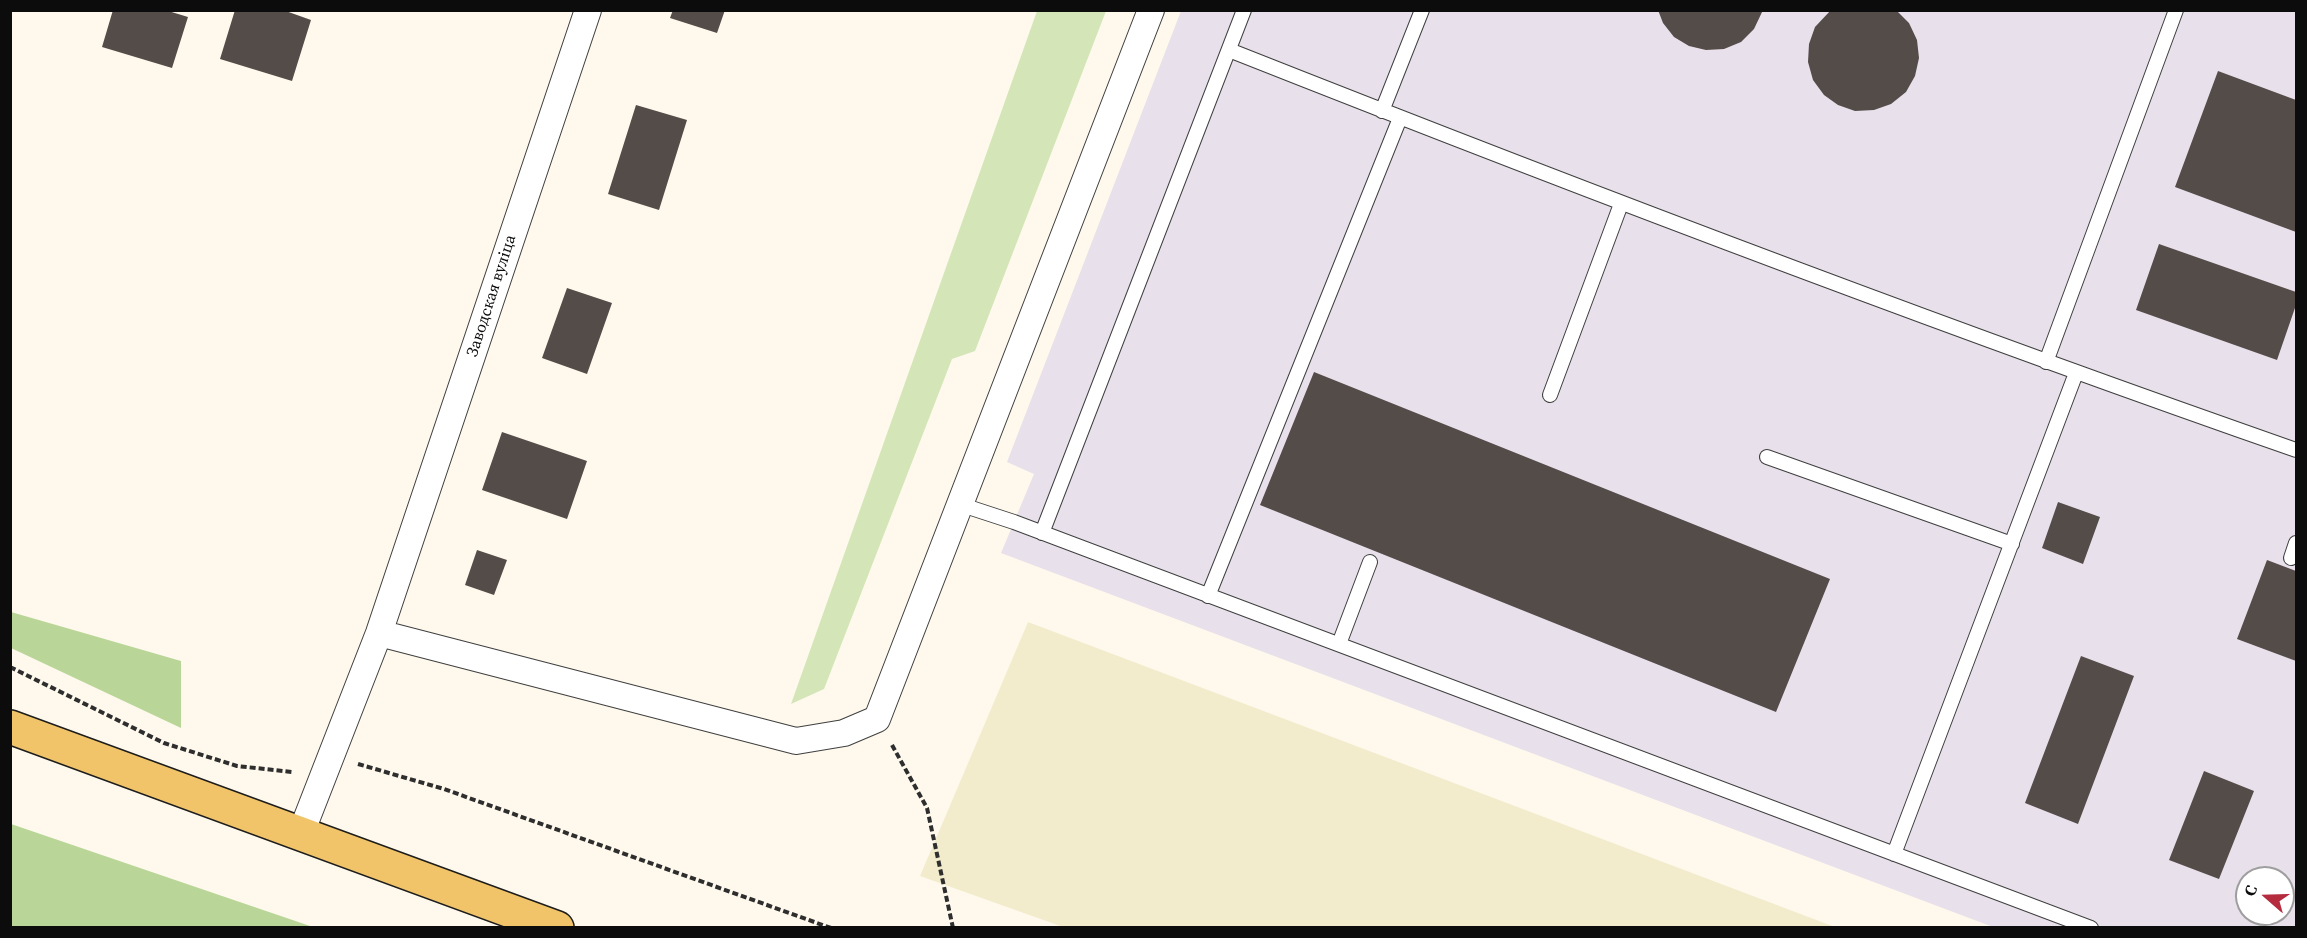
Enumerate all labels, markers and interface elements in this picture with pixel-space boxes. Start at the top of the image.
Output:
street label: Заводская вуліца [463,233,521,359]
north arrow [2235,866,2295,926]
text: С [2238,882,2262,899]

